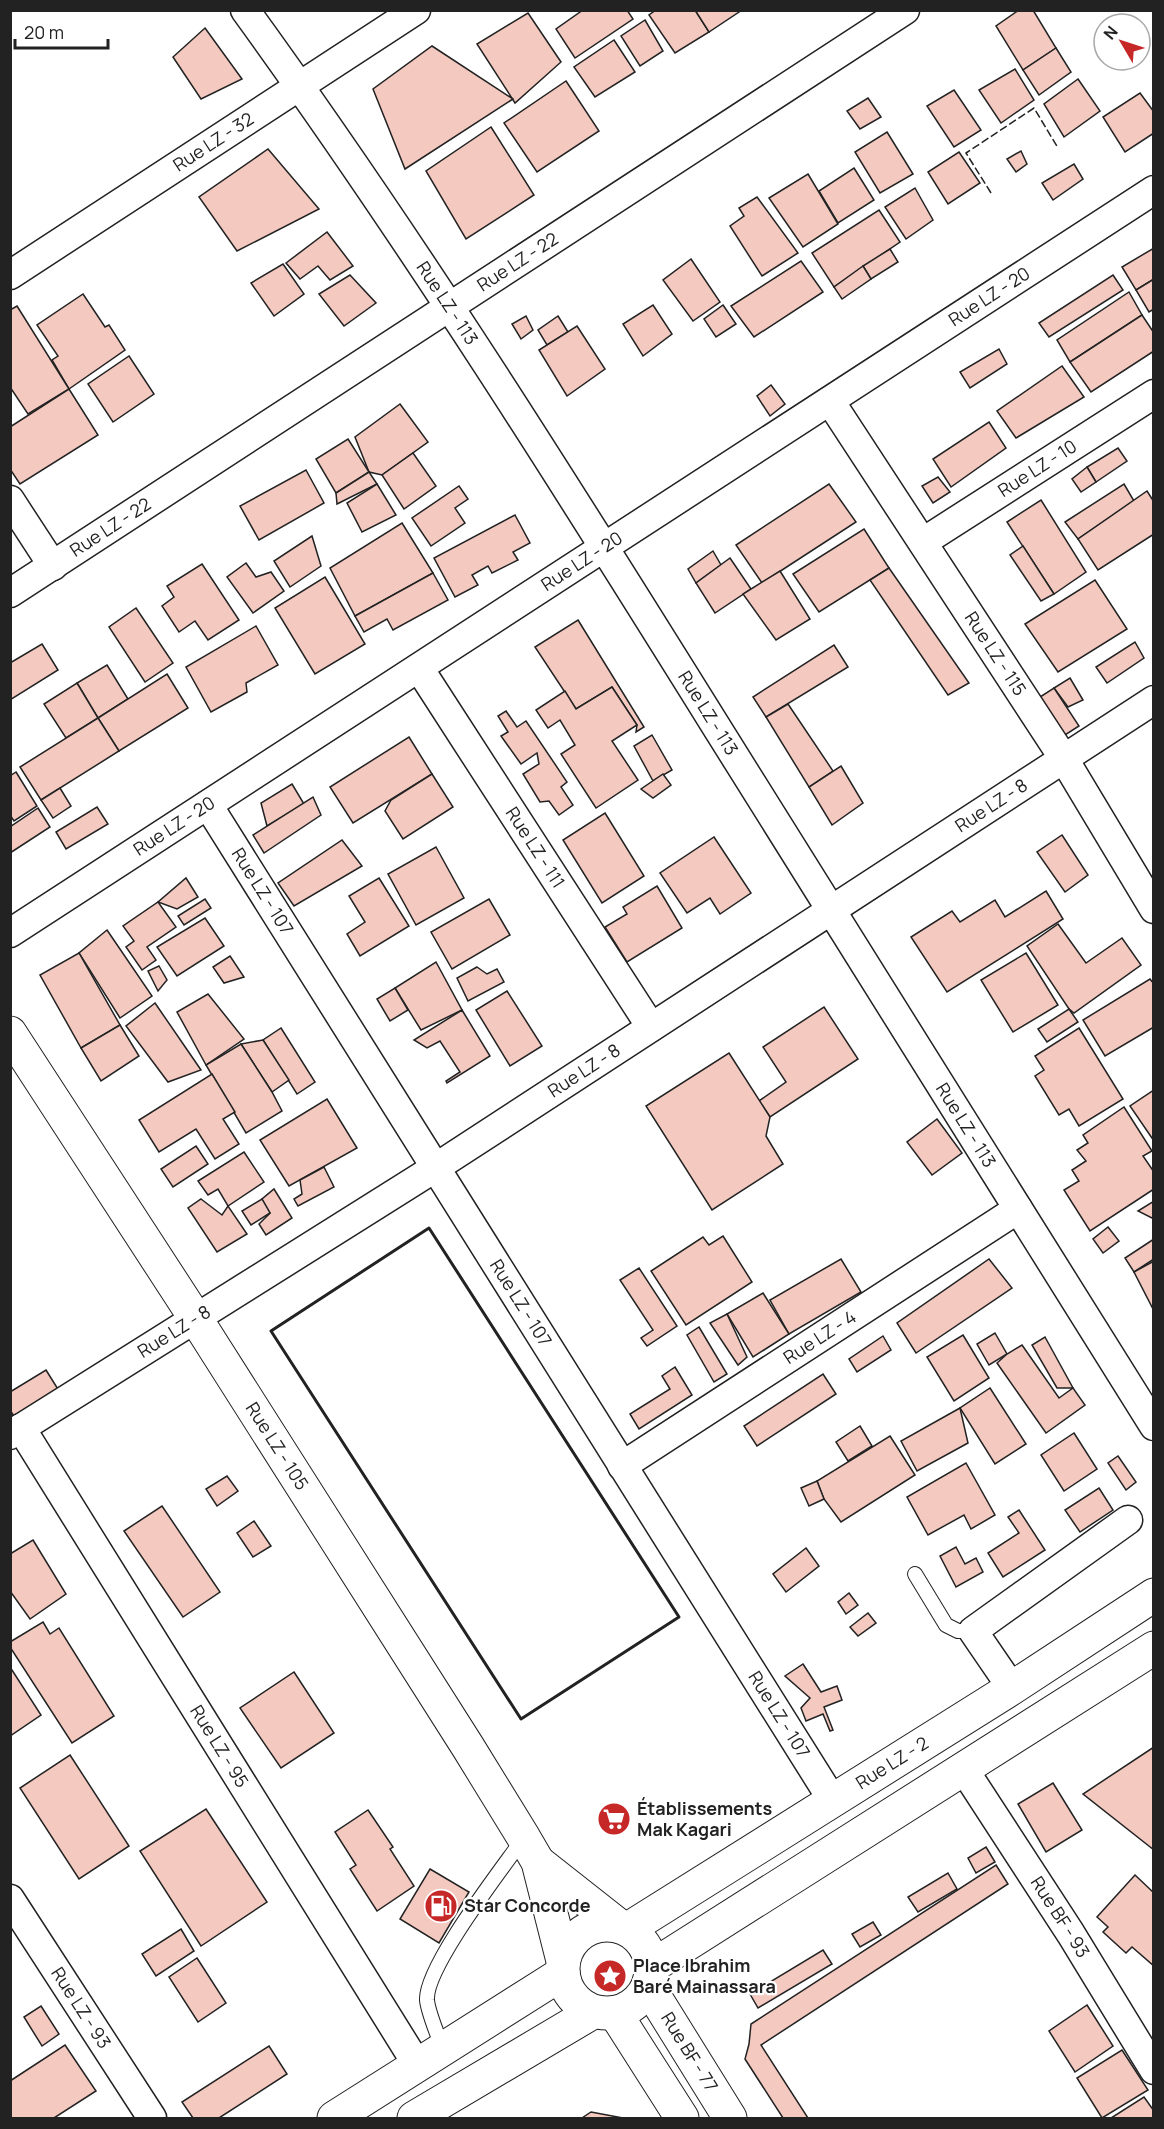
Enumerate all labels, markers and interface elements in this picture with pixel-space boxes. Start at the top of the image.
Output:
scale bar [15,12,108,50]
north arrow [1092,12,1152,72]
text: 20 m [24,20,64,44]
text: N [1098,21,1123,44]
street label: Rue LZ - 32 [168,106,258,176]
street label: Rue LZ - 22 [472,226,562,297]
street label: Rue LZ - 113 [412,256,484,349]
street label: Rue LZ - 20 [944,261,1034,331]
street label: Rue LZ - 10 [993,434,1081,502]
street label: Rue LZ - 22 [65,492,155,562]
street label: Rue LZ - 20 [536,525,627,596]
street label: Rue LZ - 115 [960,607,1032,700]
street label: Rue LZ - 113 [673,666,744,759]
street label: Rue LZ - 8 [950,773,1032,837]
street label: Rue LZ - 20 [129,790,219,861]
street label: Rue LZ - 111 [501,802,571,892]
street label: Rue LZ - 107 [227,843,299,939]
street label: Rue LZ - 8 [543,1038,624,1102]
street label: Rue LZ - 113 [931,1078,1002,1172]
street label: Rue LZ - 107 [485,1255,558,1351]
street label: Rue LZ - 8 [133,1299,215,1363]
street label: Rue LZ - 4 [779,1304,860,1369]
street label: Rue LZ - 105 [241,1397,315,1494]
street label: Rue LZ - 107 [743,1666,816,1762]
street label: Rue LZ - 95 [185,1700,255,1792]
street label: Rue LZ - 2 [851,1730,933,1794]
place label: Établissements Mak Kagari [637,1796,773,1841]
supermarket icon: Établissements Mak Kagari [596,1801,632,1837]
street label: Rue BF - 93 [1026,1871,1096,1962]
fuel station icon: Star Concorde [423,1888,459,1924]
place label: Star Concorde [464,1893,591,1917]
place label: Place Ibrahim Baré Mainassara [633,1953,776,1998]
place icon: Place Ibrahim Baré Mainassara [592,1958,628,1994]
street label: Rue LZ - 93 [46,1962,117,2053]
street label: Rue BF - 77 [656,2007,724,2096]

